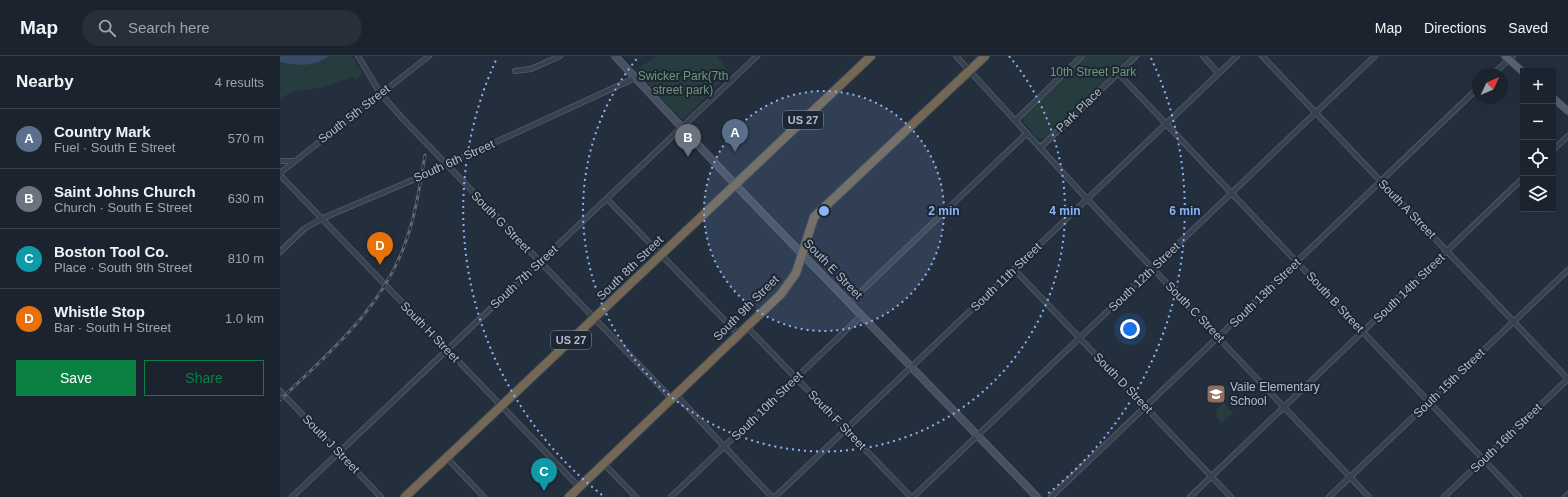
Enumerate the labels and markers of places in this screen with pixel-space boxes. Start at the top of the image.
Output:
pin: A [722,119,748,152]
pin: B [675,124,701,157]
centre of rings [817,204,831,218]
pin: D [367,232,393,265]
place label: Vaile Elementary School [1230,380,1320,408]
school or university icon: Vaile Elementary School [1205,383,1227,405]
pin: C [531,458,557,491]

